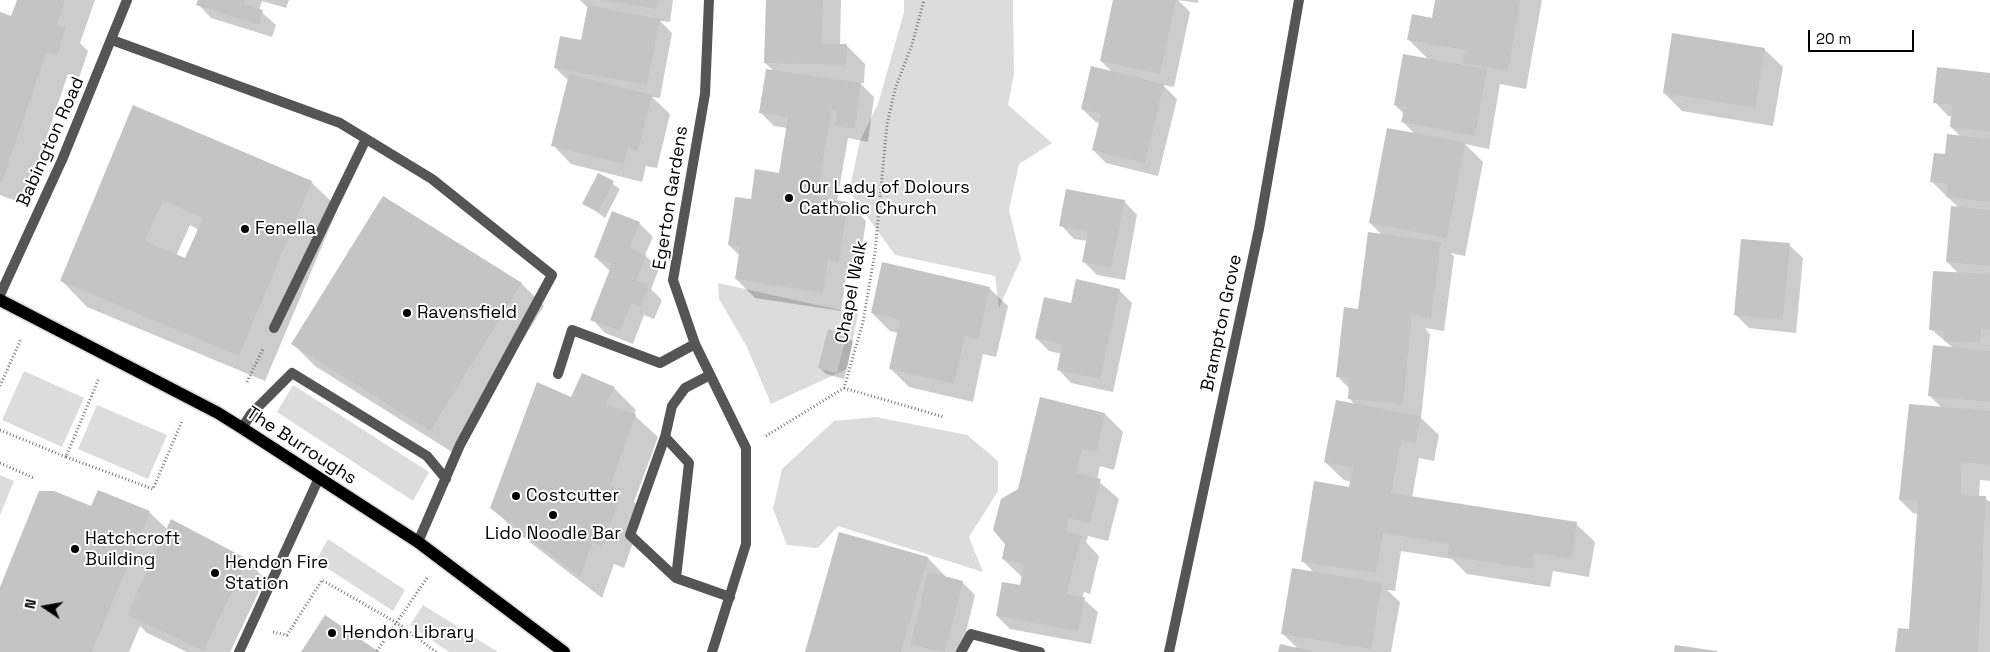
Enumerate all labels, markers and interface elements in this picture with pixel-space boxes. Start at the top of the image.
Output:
scale bar [1810,20,1916,52]
text: 20 m [1816,29,1851,48]
street label: Babington Road [13,74,89,210]
street label: Egerton Gardens [649,125,693,271]
place label: Our Lady of Dolours Catholic Church [799,177,970,220]
marker: Our Lady of Dolours Catholic Church [783,192,795,204]
place label: Fenella [255,218,316,240]
marker: Fenella [239,223,251,235]
street label: Chapel Walk [831,239,873,345]
street label: Brampton Grove [1197,253,1247,393]
place label: Ravensfield [417,302,517,324]
marker: Ravensfield [401,307,413,319]
street label: The Burroughs [242,402,360,490]
place label: Costcutter [526,485,619,507]
marker: Costcutter [510,490,522,502]
marker: Lido Noodle Bar [547,509,559,521]
place label: Lido Noodle Bar [485,523,621,545]
place label: Hatchcroft Building [85,528,180,570]
marker: Hatchcroft Building [69,543,81,555]
place label: Hendon Fire Station [225,552,328,594]
marker: Hendon Fire Station [209,567,221,579]
north arrow [20,582,70,632]
text: N [21,597,40,610]
place label: Hendon Library [342,622,474,644]
marker: Hendon Library [326,627,338,639]

